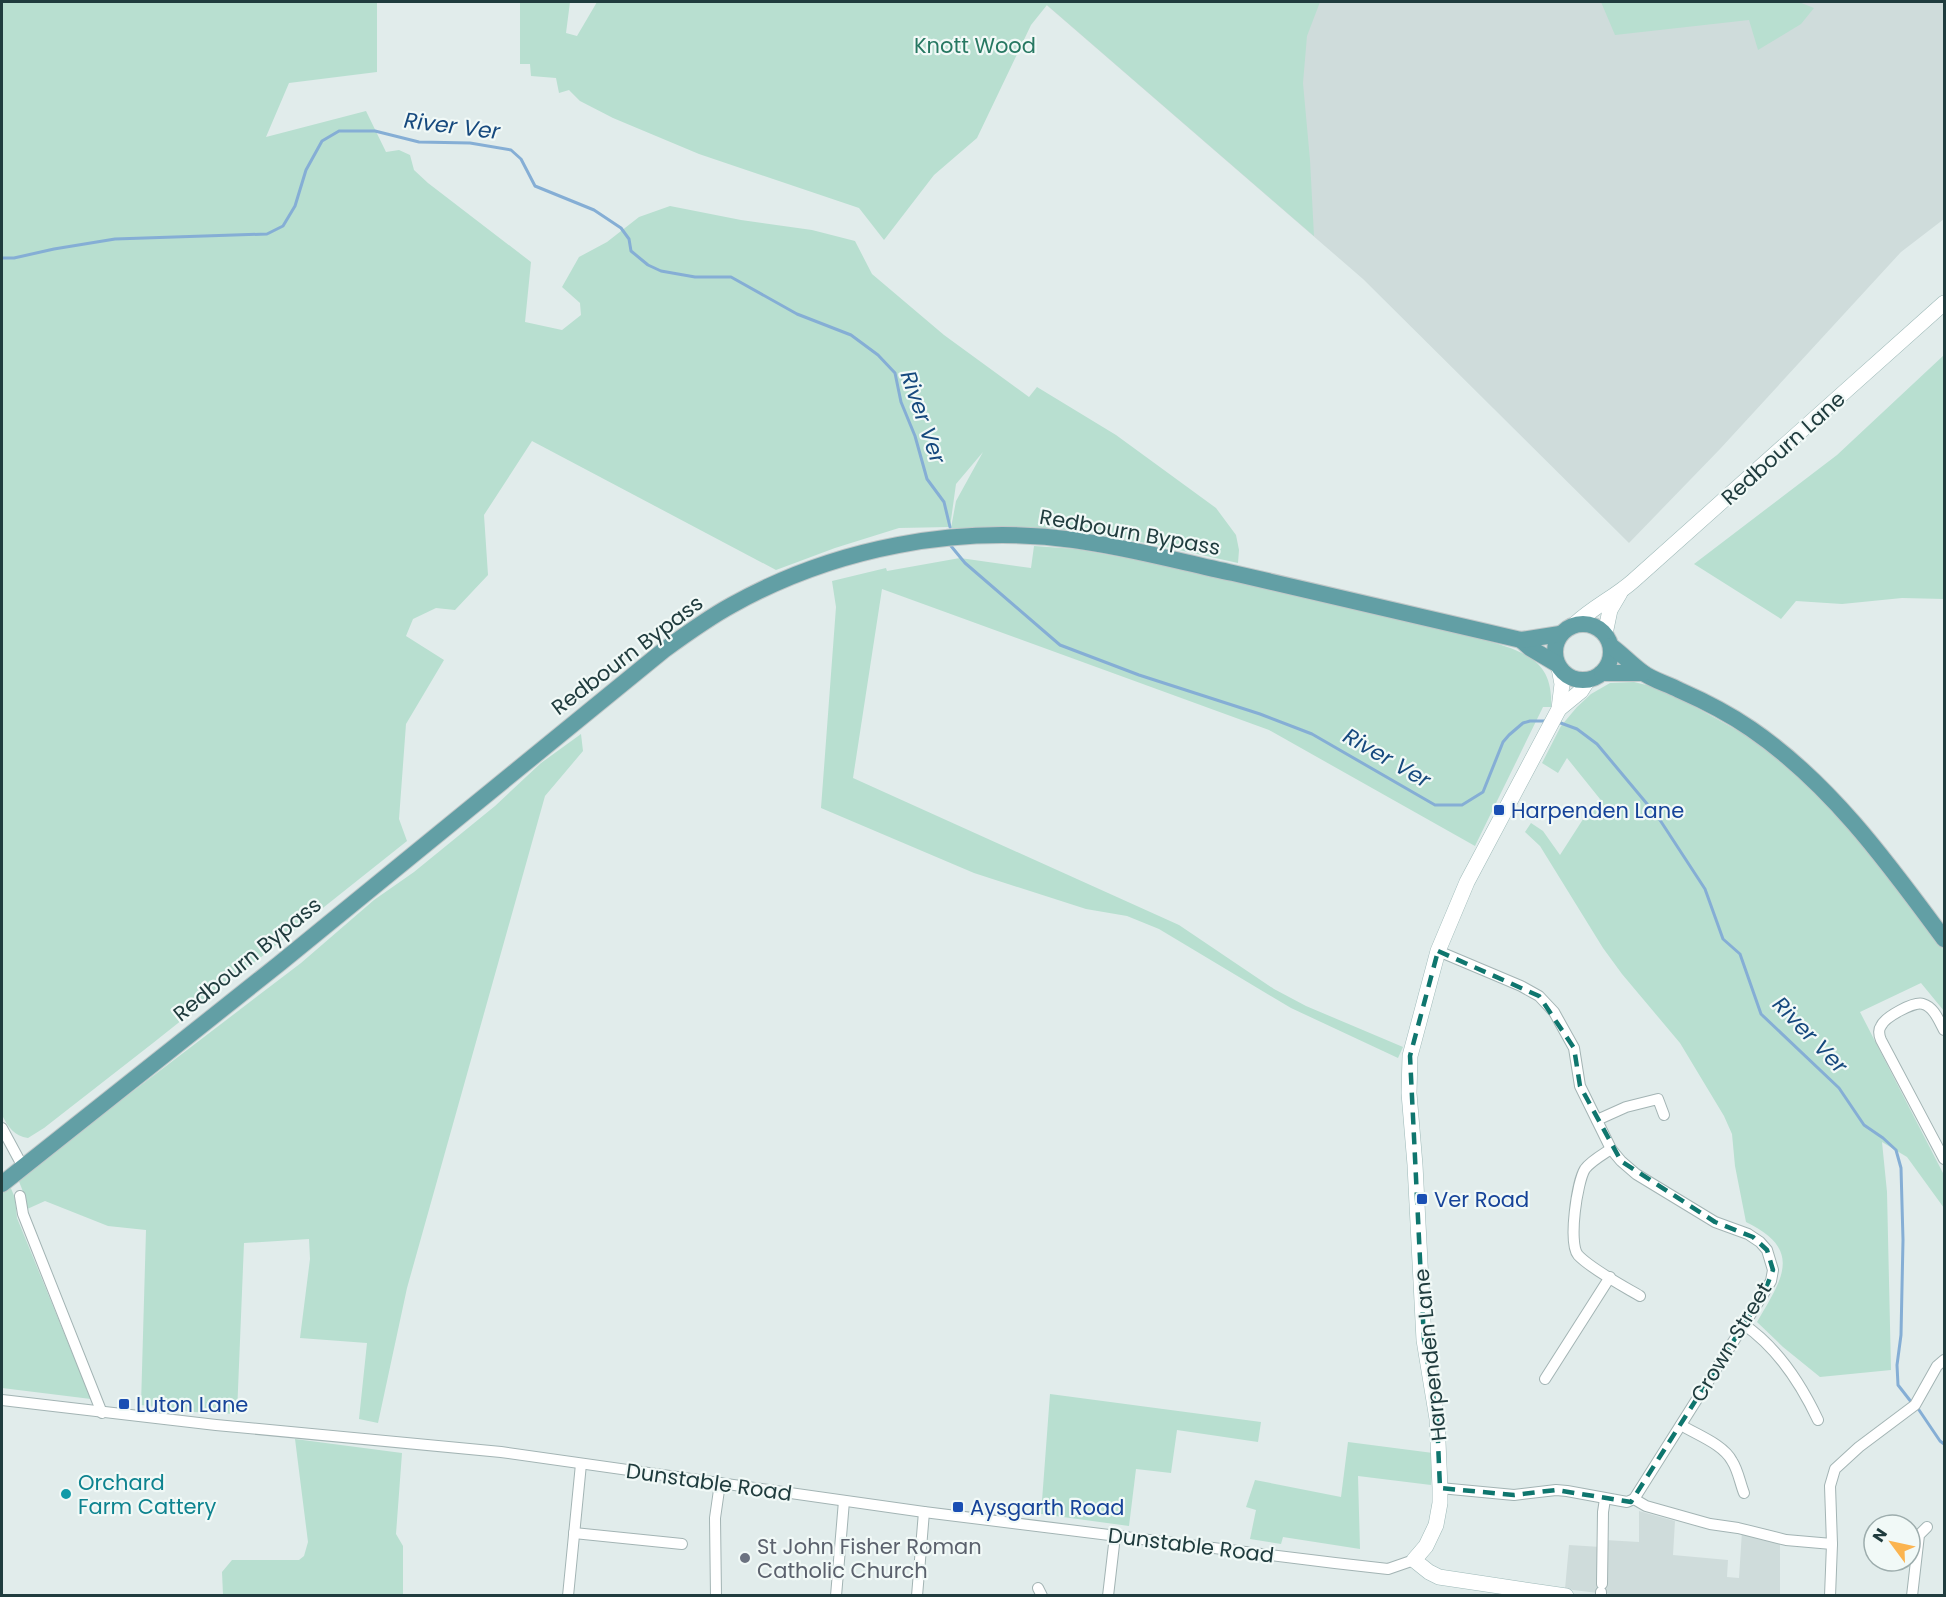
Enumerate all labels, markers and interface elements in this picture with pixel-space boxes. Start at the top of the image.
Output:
park label: Knott Wood [914,31,1036,60]
water label: River Ver [402,105,502,147]
water label: River Ver [893,366,954,468]
street label: Redbourn Lane [1715,384,1851,512]
street label: Redbourn Bypass [1037,502,1223,562]
street label: Redbourn Bypass [545,588,709,722]
water label: River Ver [1338,721,1437,796]
place label: Harpenden Lane [1511,796,1684,825]
marker: Harpenden Lane [1492,803,1506,817]
street label: Redbourn Bypass [167,890,327,1028]
water label: River Ver [1765,990,1855,1081]
place label: Ver Road [1434,1185,1529,1214]
marker: Ver Road [1415,1192,1429,1206]
street label: Harpenden Lane [1407,1267,1453,1443]
street label: Crown Street [1684,1277,1778,1407]
place label: Luton Lane [136,1390,248,1419]
marker: Luton Lane [117,1397,131,1411]
street label: Dunstable Road [624,1456,794,1508]
place label: Orchard Farm Cattery [78,1468,216,1521]
marker: Orchard Farm Cattery [59,1487,73,1501]
place label: Aysgarth Road [970,1493,1124,1522]
marker: Aysgarth Road [951,1500,965,1514]
north arrow [1862,1513,1922,1573]
street label: Dunstable Road [1106,1520,1276,1570]
text: N [1867,1524,1893,1546]
place label: St John Fisher Roman Catholic Church [757,1532,982,1585]
marker: St John Fisher Roman Catholic Church [738,1551,752,1565]

